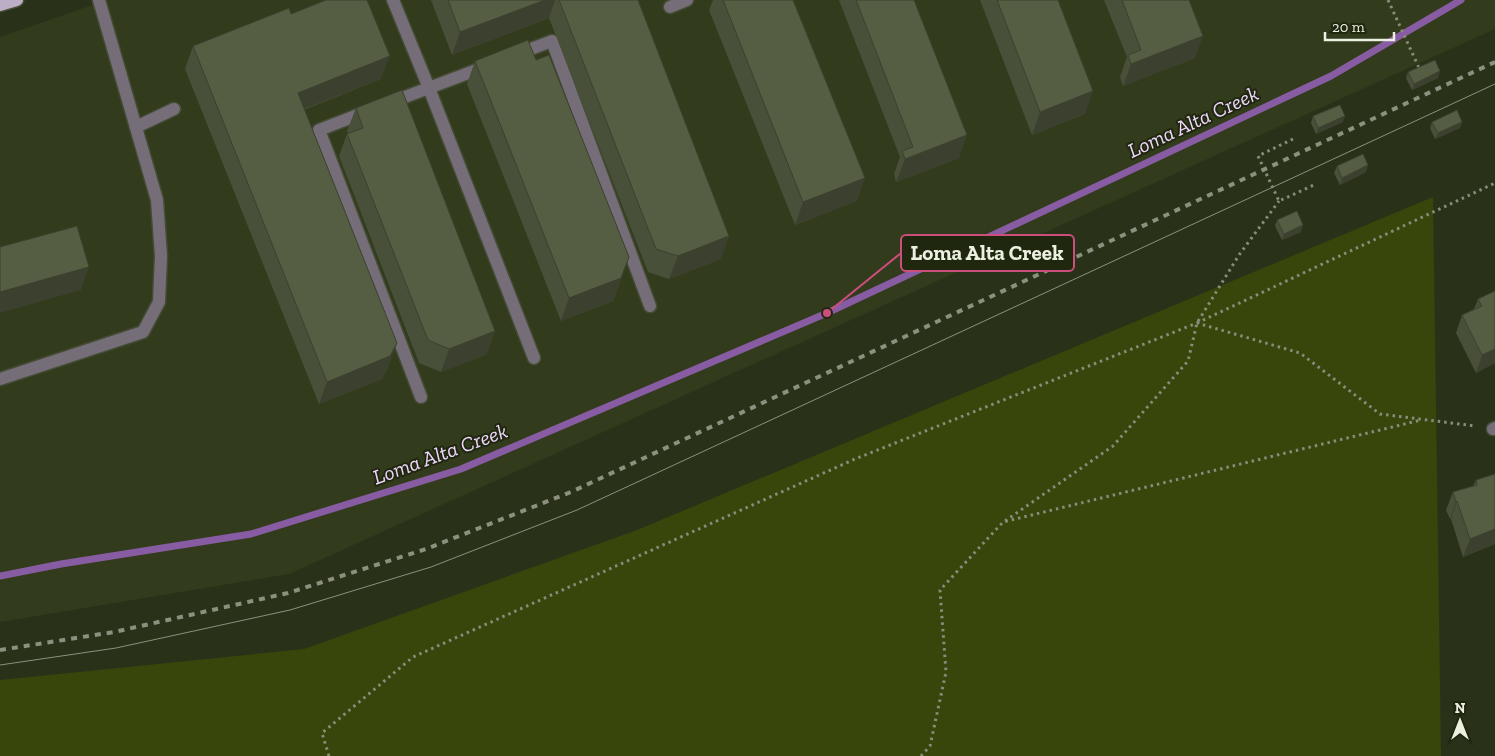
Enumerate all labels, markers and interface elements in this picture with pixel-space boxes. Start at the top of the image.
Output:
scale bar [1325,10,1394,42]
text: 20 m [1332,18,1365,36]
water label: Loma Alta Creek [1124,80,1262,163]
callout: Loma Alta Creek [901,235,1074,271]
text: Loma Alta Creek [910,240,1064,265]
water label: Loma Alta Creek [369,418,510,489]
north arrow [1435,696,1485,746]
text: N [1455,700,1466,717]

